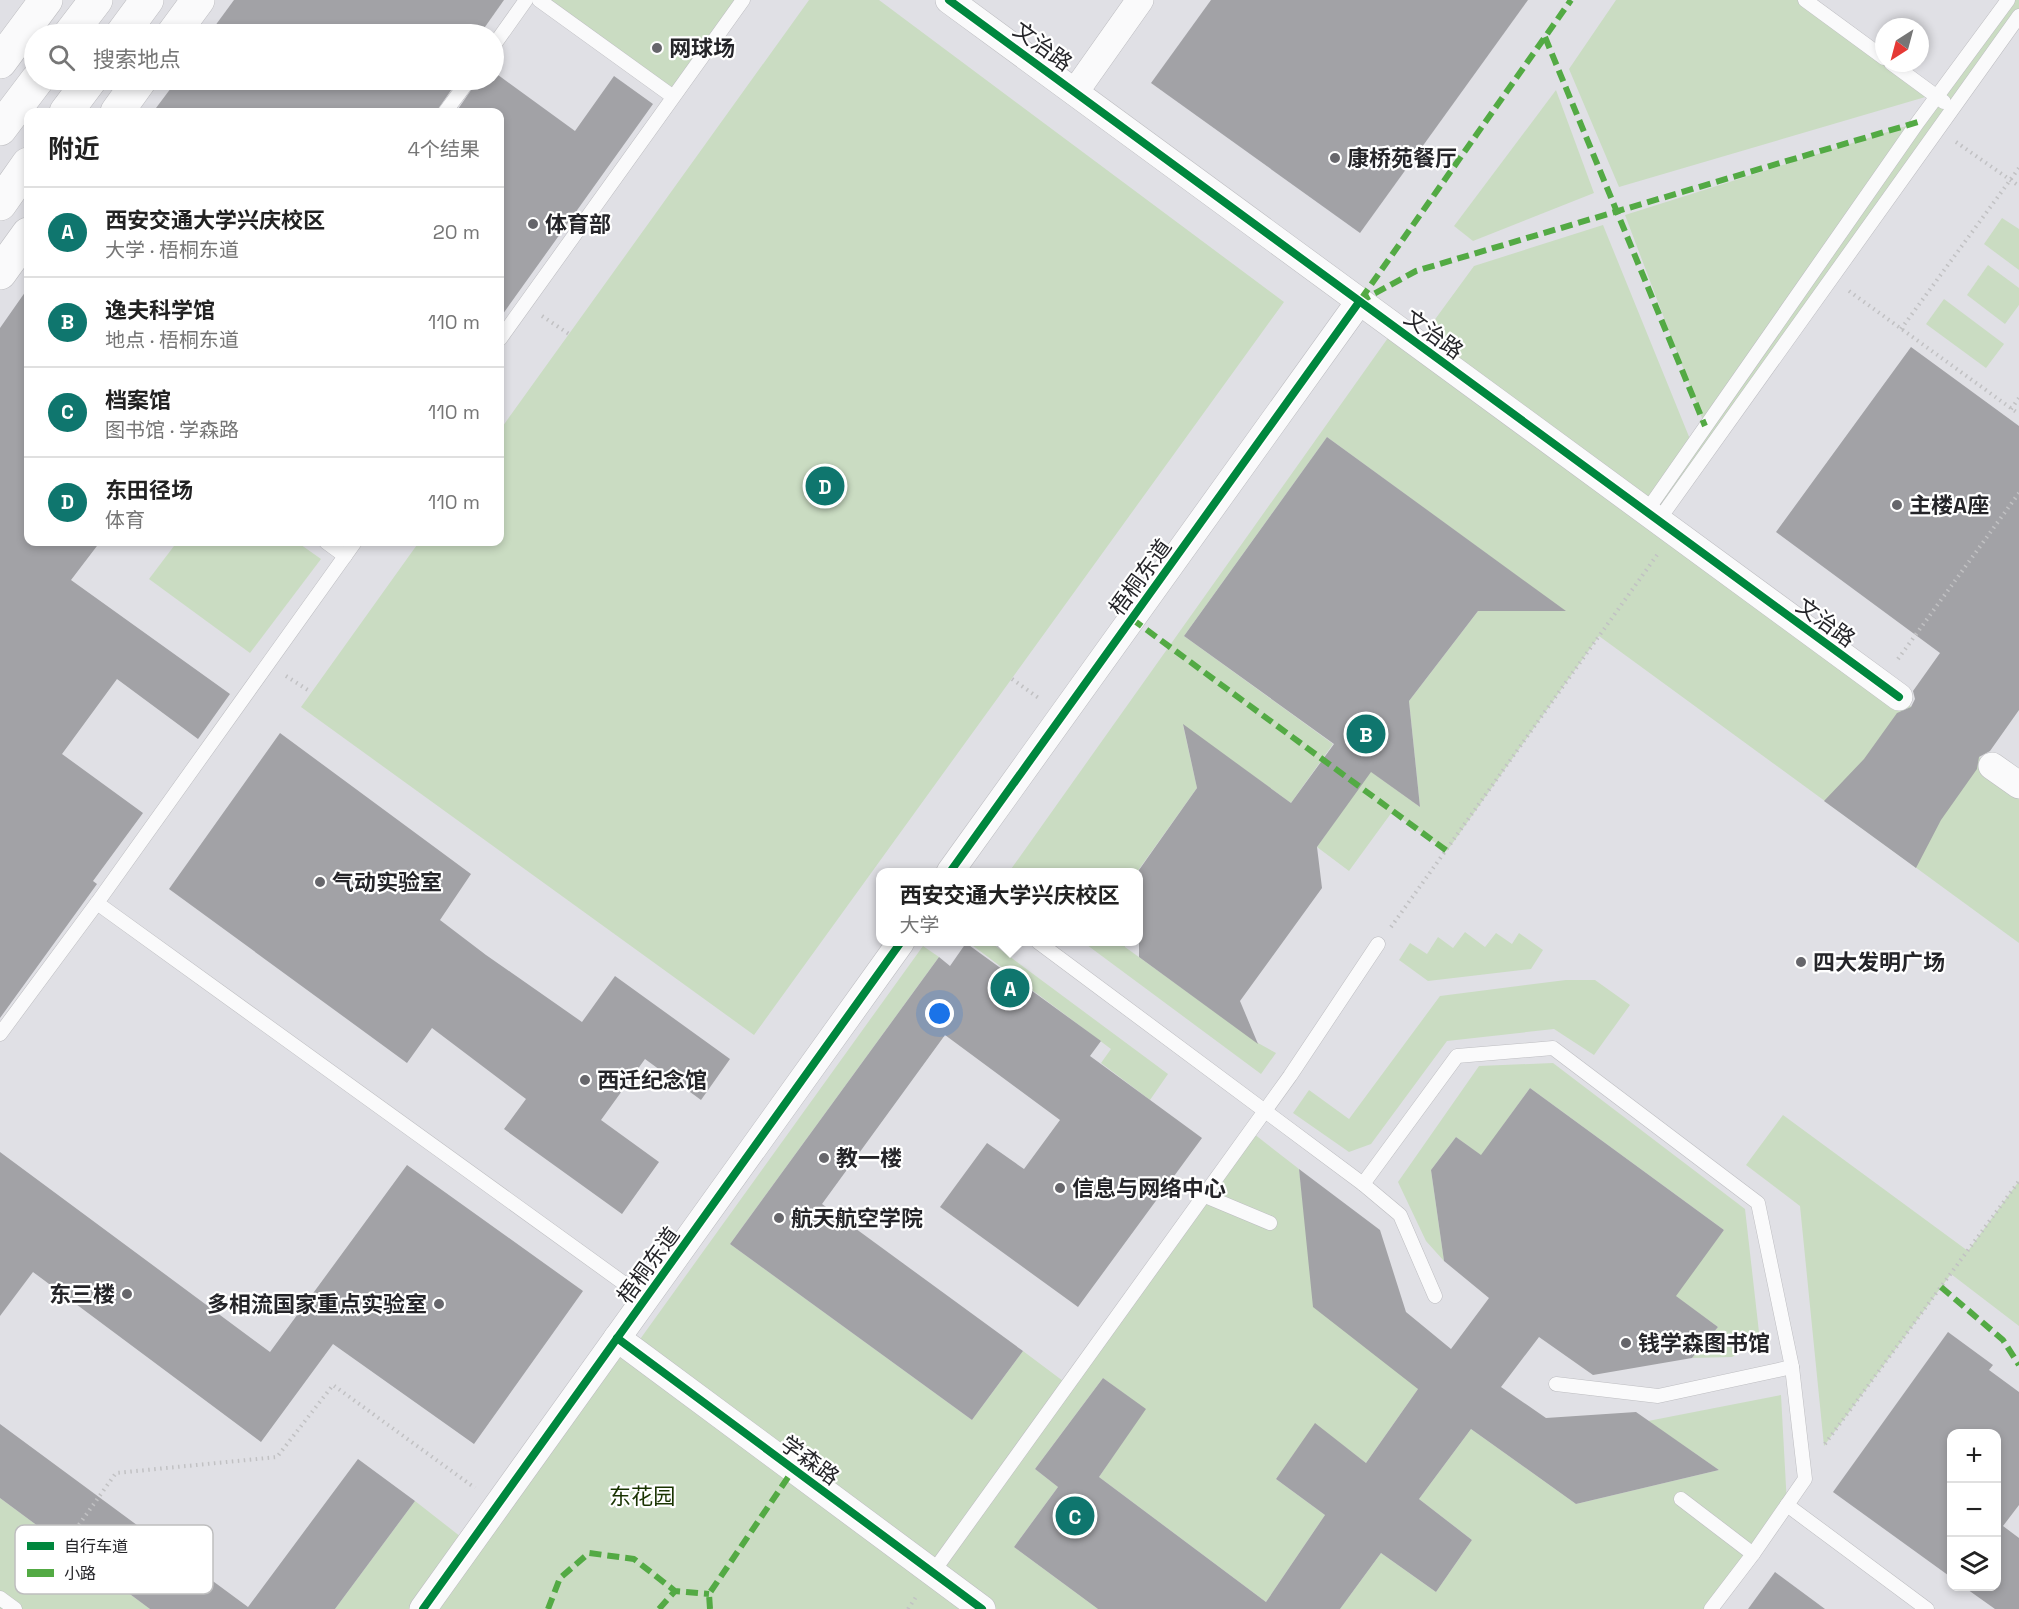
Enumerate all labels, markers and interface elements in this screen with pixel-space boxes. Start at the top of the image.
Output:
street label: 文治路 [1008,15,1078,77]
north arrow [1875,18,1929,72]
search box [24,24,504,90]
place label: 网球场 [669,34,735,62]
icon: search [45,41,78,74]
marker: 网球场 [650,41,664,55]
text: 搜索地点 [93,45,181,73]
text: 附近 [48,132,100,166]
text: 4个结果 [408,136,480,162]
place label: 康桥苑餐厅 [1347,144,1457,172]
marker: 康桥苑餐厅 [1328,151,1342,165]
text: 西安交通大学兴庆校区 [105,206,325,234]
place label: 体育部 [545,210,611,238]
marker: 体育部 [526,217,540,231]
text: A [61,219,74,245]
text: 20 m [433,219,480,245]
text: 大学 · 梧桐东道 [105,237,239,263]
text: 逸夫科学馆 [105,296,215,324]
street label: 文治路 [1399,303,1469,365]
text: B [61,309,74,335]
text: 110 m [428,309,480,335]
text: 地点 · 梧桐东道 [105,327,239,353]
text: 档案馆 [105,386,171,414]
text: C [61,399,74,425]
text: 110 m [428,399,480,425]
text: 图书馆 · 学森路 [105,417,239,443]
pin: D [806,464,844,508]
text: 东田径场 [105,476,193,504]
text: D [61,489,74,515]
text: 110 m [428,489,480,515]
place label: 主楼A座 [1909,491,1989,519]
marker: 主楼A座 [1890,498,1904,512]
text: 体育 [105,507,145,533]
street label: 梧桐东道 [1103,533,1177,621]
street label: 文治路 [1791,591,1861,653]
pin: B [1346,712,1386,756]
place label: 气动实验室 [332,868,442,896]
popup [876,868,1143,946]
marker: 气动实验室 [313,875,327,889]
text: 西安交通大学兴庆校区 [899,881,1120,909]
text: 大学 [899,912,939,938]
place label: 四大发明广场 [1813,948,1945,976]
marker: 四大发明广场 [1794,955,1808,969]
pin: A [990,966,1030,1010]
your location [925,999,954,1028]
place label: 西迁纪念馆 [597,1066,707,1094]
marker: 西迁纪念馆 [578,1073,592,1087]
place label: 教一楼 [836,1144,902,1172]
marker: 教一楼 [817,1151,831,1165]
place label: 信息与网络中心 [1072,1174,1226,1202]
marker: 信息与网络中心 [1053,1181,1067,1195]
place label: 航天航空学院 [791,1204,923,1232]
marker: 航天航空学院 [772,1211,786,1225]
street label: 梧桐东道 [611,1221,685,1309]
place label: 东三楼 [49,1280,115,1308]
marker: 东三楼 [120,1287,134,1301]
place label: 多相流国家重点实验室 [207,1290,427,1318]
marker: 多相流国家重点实验室 [432,1297,446,1311]
place label: 钱学森图书馆 [1638,1329,1770,1357]
marker: 钱学森图书馆 [1619,1336,1633,1350]
street label: 学森路 [775,1429,845,1491]
map controls [1947,1429,2001,1591]
button: + [1947,1429,2001,1483]
park label: 东花园 [609,1482,675,1510]
button: − [1947,1483,2001,1537]
pin: C [1056,1494,1094,1538]
legend [15,1525,213,1594]
text: 自行车道 [64,1536,128,1557]
button: layers [1947,1537,2001,1591]
text: 小路 [64,1563,96,1584]

